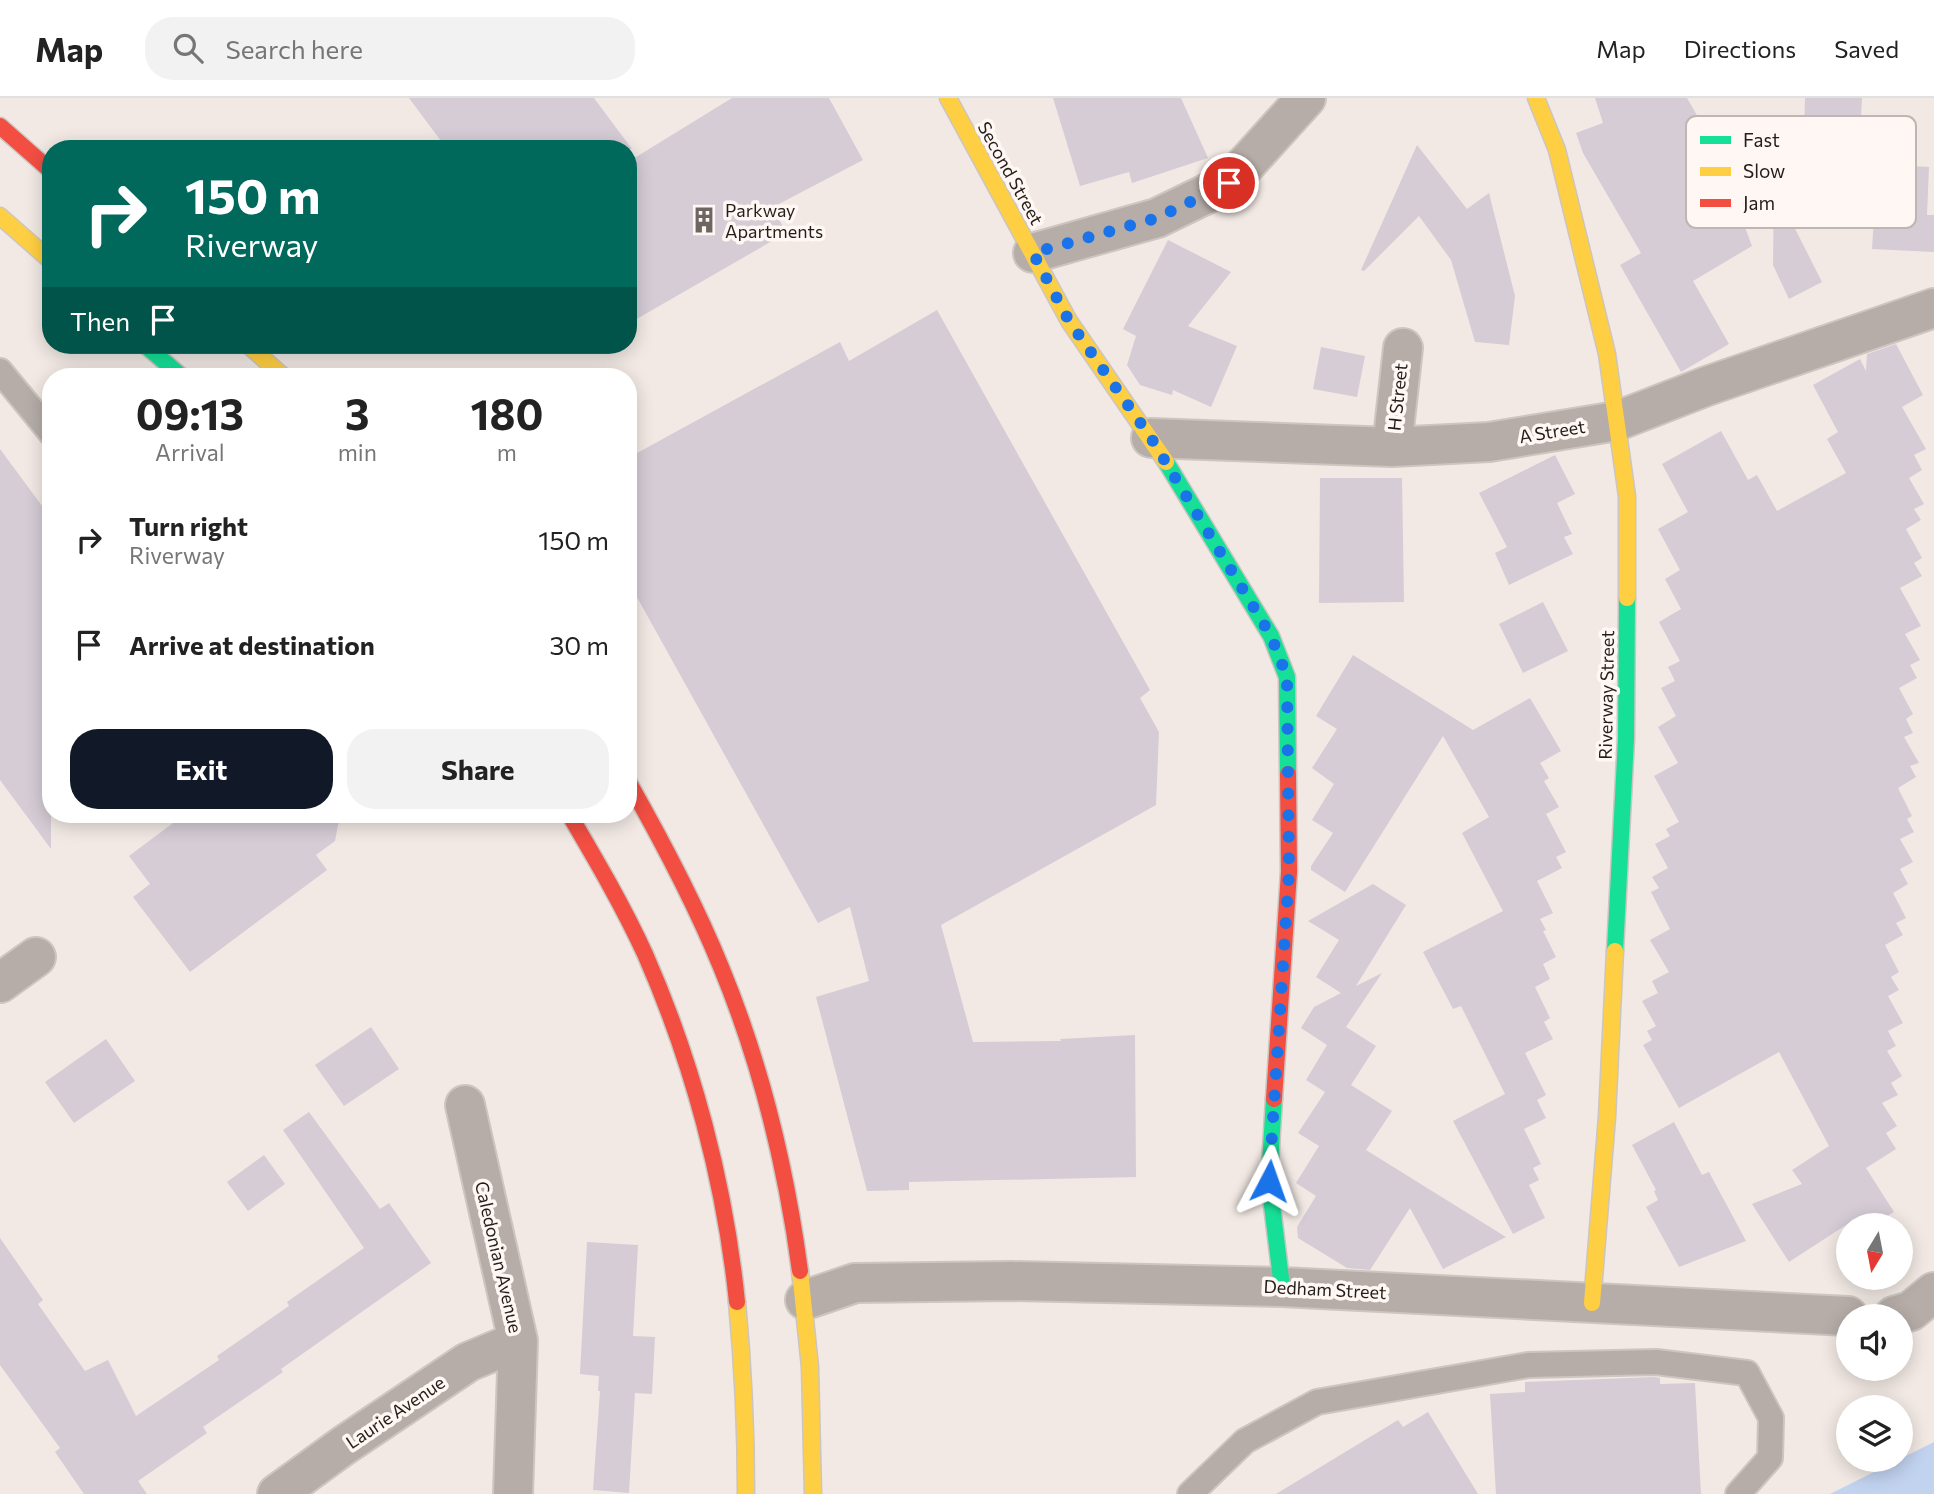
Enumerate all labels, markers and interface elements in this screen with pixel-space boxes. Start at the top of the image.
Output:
search box [145,17,635,80]
text: Map [35,28,103,69]
icon: search [169,29,207,67]
text: Search here [225,33,363,64]
text: Map [1596,34,1646,63]
text: Directions [1684,34,1796,63]
text: Saved [1834,34,1899,63]
legend [1686,116,1916,228]
street label: Second Street [974,117,1048,229]
text: Fast [1743,128,1780,151]
pin [1199,153,1259,213]
text: Slow [1743,159,1785,182]
text: 150 m [185,164,320,224]
icon: arrive [1210,164,1248,202]
icon: right [70,168,161,259]
text: Jam [1743,191,1775,214]
place label: Parkway Apartments [725,199,823,242]
building icon: Parkway Apartments [689,205,719,235]
text: Riverway [185,224,318,264]
icon: arrive [144,301,182,339]
text: Then [70,305,130,336]
street label: H Street [1383,362,1411,432]
text: 09:13 [136,387,244,439]
text: 3 [345,387,369,439]
text: 180 [470,387,543,439]
street label: A Street [1517,415,1587,447]
text: Arrival [155,438,225,466]
text: min [338,438,377,466]
text: m [497,438,517,466]
text: Turn right [129,510,248,541]
icon: right [70,521,108,559]
text: 150 m [538,524,609,555]
text: Riverway [129,541,225,569]
icon: arrive [70,626,108,664]
text: Arrive at destination [129,629,375,660]
text: 30 m [550,629,609,660]
street label: Riverway Street [1594,630,1618,760]
button: Exit [70,729,333,809]
button: Share [347,729,609,809]
position arrow [1232,1144,1306,1218]
street label: Caledonian Avenue [471,1179,527,1335]
north arrow [1836,1213,1913,1290]
map controls [1836,1213,1913,1472]
street label: Dedham Street [1263,1275,1387,1303]
button: sound [1836,1304,1913,1381]
street label: Laurie Avenue [341,1371,449,1453]
button: layers [1836,1395,1913,1472]

